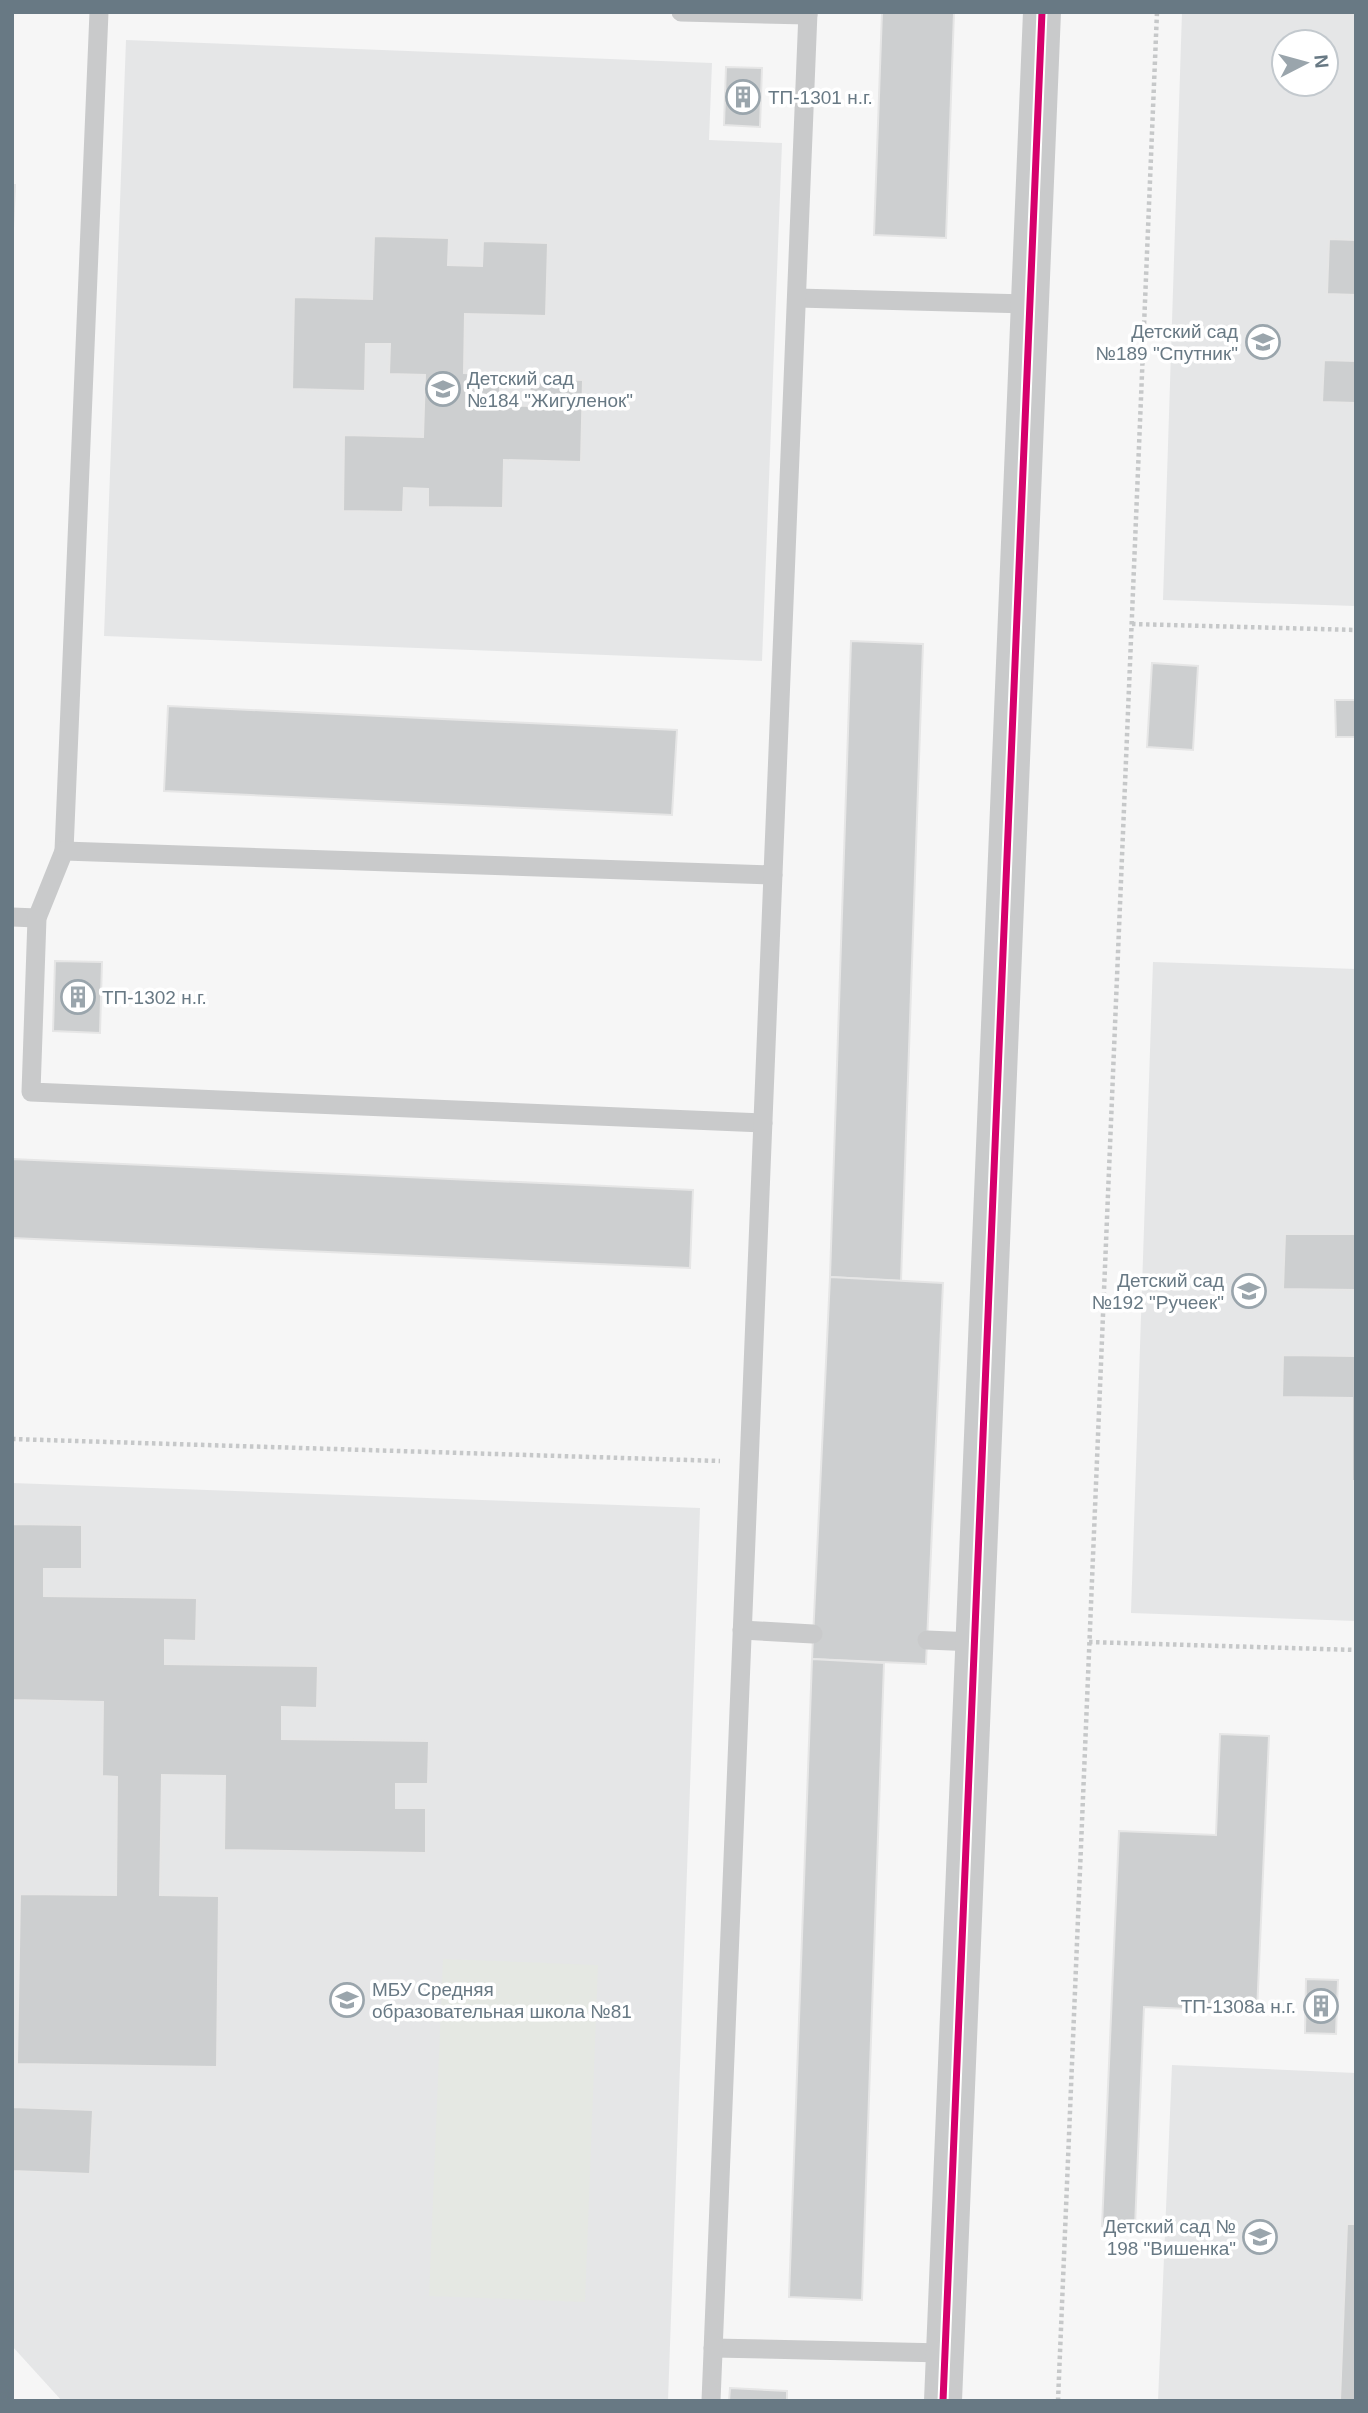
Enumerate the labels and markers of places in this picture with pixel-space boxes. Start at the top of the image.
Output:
building icon: ТП-1301 н.г. [724,78,762,116]
place label: ТП-1301 н.г. [768,87,873,108]
place label: Детский сад №189 "Спутник" [1096,321,1238,364]
school or university icon: Детский сад №189 "Спутник" [1244,323,1282,361]
place label: Детский сад №184 "Жигуленок" [467,368,633,411]
school or university icon: Детский сад №184 "Жигуленок" [424,370,462,408]
building icon: ТП-1302 н.г. [59,978,97,1016]
place label: ТП-1302 н.г. [102,987,207,1008]
place label: Детский сад №192 "Ручеек" [1092,1270,1224,1313]
school or university icon: Детский сад №192 "Ручеек" [1230,1272,1268,1310]
place label: МБУ Средняя образовательная школа №81 [372,1979,632,2022]
school or university icon: МБУ Средняя образовательная школа №81 [328,1981,366,2019]
building icon: ТП-1308а н.г. [1302,1987,1340,2025]
place label: ТП-1308а н.г. [1181,1996,1296,2017]
place label: Детский сад № 198 "Вишенка" [1104,2216,1236,2259]
school or university icon: Детский сад № 198 "Вишенка" [1241,2218,1279,2256]

